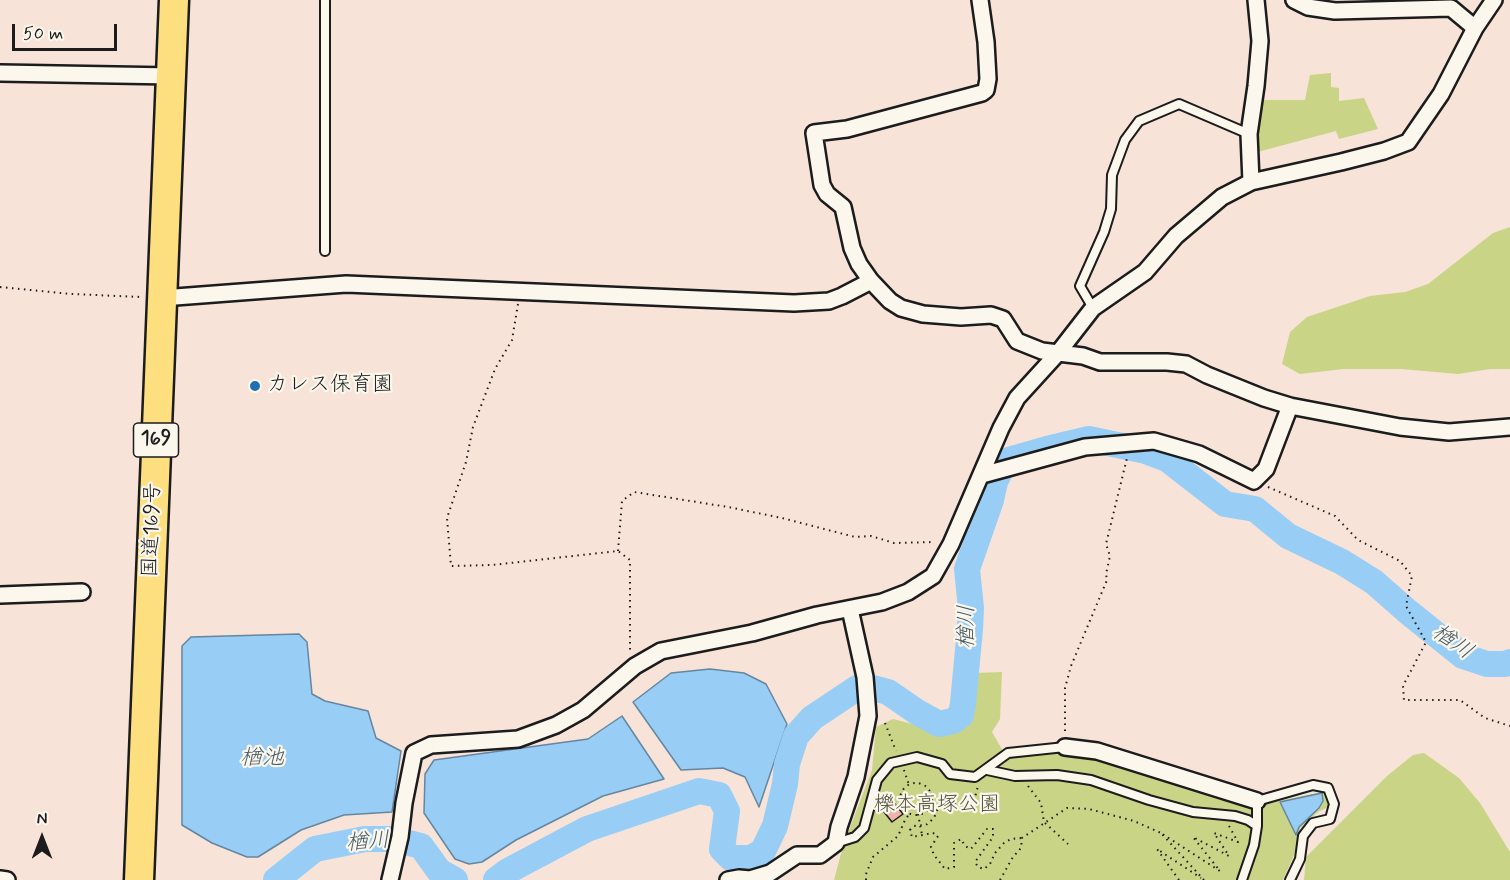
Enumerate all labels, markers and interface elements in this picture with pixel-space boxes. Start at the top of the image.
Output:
scale bar [15,12,120,50]
text: 50 m [23,22,63,46]
place label: カレス保育園 [267,373,393,399]
marker: カレス保育園 [248,379,262,393]
road number: 169 [134,423,178,457]
street label: 国道169号 [139,482,167,578]
water label: 楢川 [954,605,982,649]
water label: 楢川 [1426,620,1478,666]
water label: 楢池 [240,746,284,772]
park label: 櫟本高塚公園 [874,793,1000,819]
north arrow [12,808,72,868]
text: N [37,809,47,830]
water label: 楢川 [345,828,391,858]

